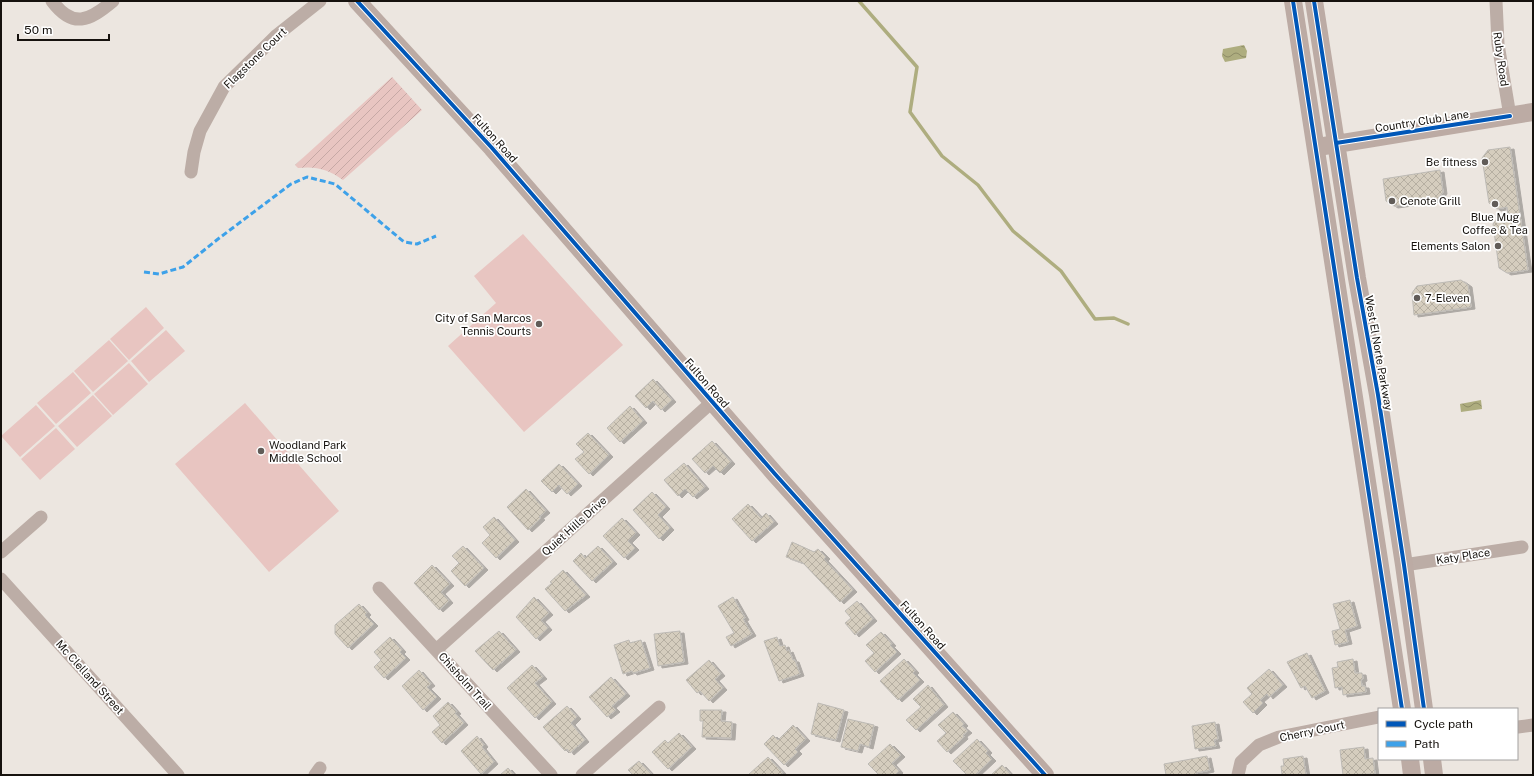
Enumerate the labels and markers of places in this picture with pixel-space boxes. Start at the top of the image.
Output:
place label: Be fitness [1426,156,1477,168]
marker: Be fitness [1480,157,1490,167]
place label: Cenote Grill [1400,195,1461,207]
marker: Cenote Grill [1387,196,1397,206]
marker: Blue Mug Coffee & Tea [1490,199,1500,209]
place label: Blue Mug Coffee & Tea [1462,211,1528,236]
place label: Elements Salon [1411,240,1490,252]
marker: Elements Salon [1493,241,1503,251]
place label: 7-Eleven [1425,292,1470,304]
marker: 7-Eleven [1412,293,1422,303]
place label: City of San Marcos Tennis Courts [435,312,531,337]
marker: City of San Marcos Tennis Courts [534,319,544,329]
place label: Woodland Park Middle School [269,439,346,464]
marker: Woodland Park Middle School [256,446,266,456]

